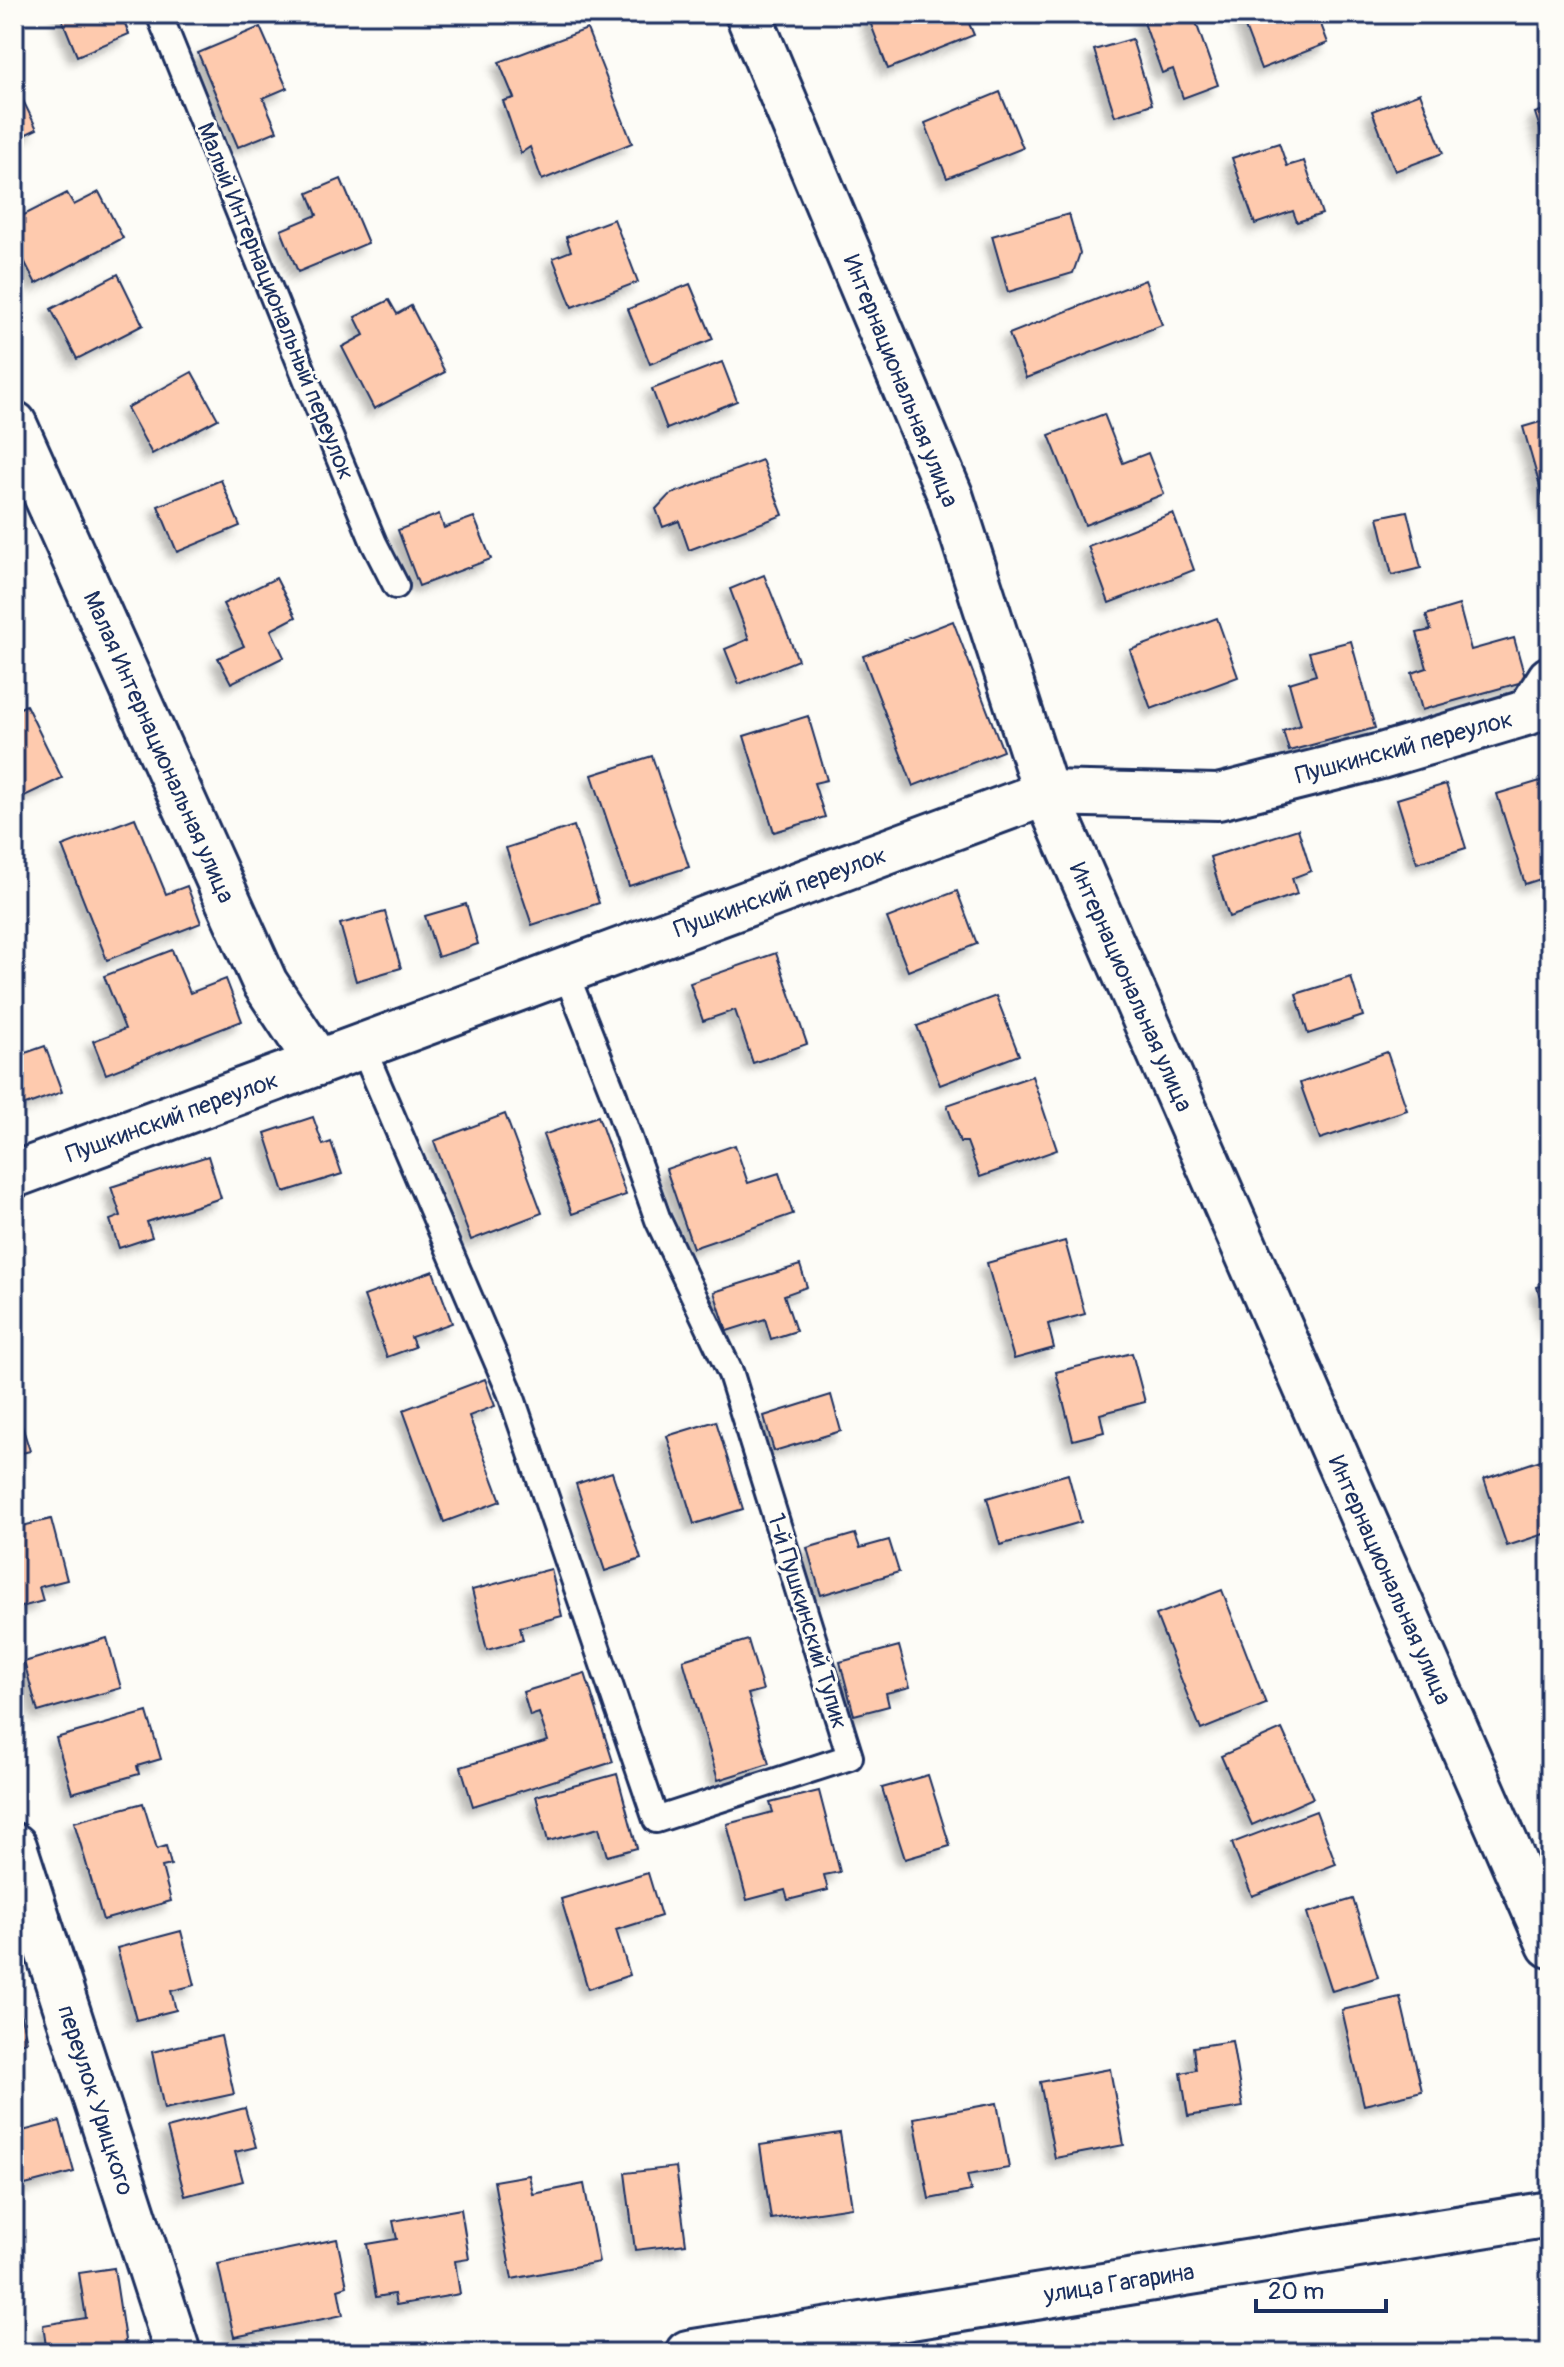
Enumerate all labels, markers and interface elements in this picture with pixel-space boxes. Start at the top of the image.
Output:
street label: Малый Интернациональный переулок [190,118,361,484]
street label: Интернациональная улица [837,251,964,512]
street label: Малая Интернациональная улица [77,587,241,908]
street label: Пушкинский переулок [1292,704,1516,790]
street label: Пушкинский переулок [670,841,890,944]
street label: Интернациональная улица [1062,858,1199,1116]
street label: Пушкинский переулок [62,1066,282,1169]
street label: Интернациональная улица [1321,1451,1458,1709]
street label: 1-й Пушкинский Тупик [761,1510,854,1732]
street label: переулок Урицкого [51,2001,140,2199]
street label: улица Гагарина [1041,2257,1196,2310]
scale bar [1256,2263,1386,2313]
text: 20 m [1268,2277,1324,2306]

